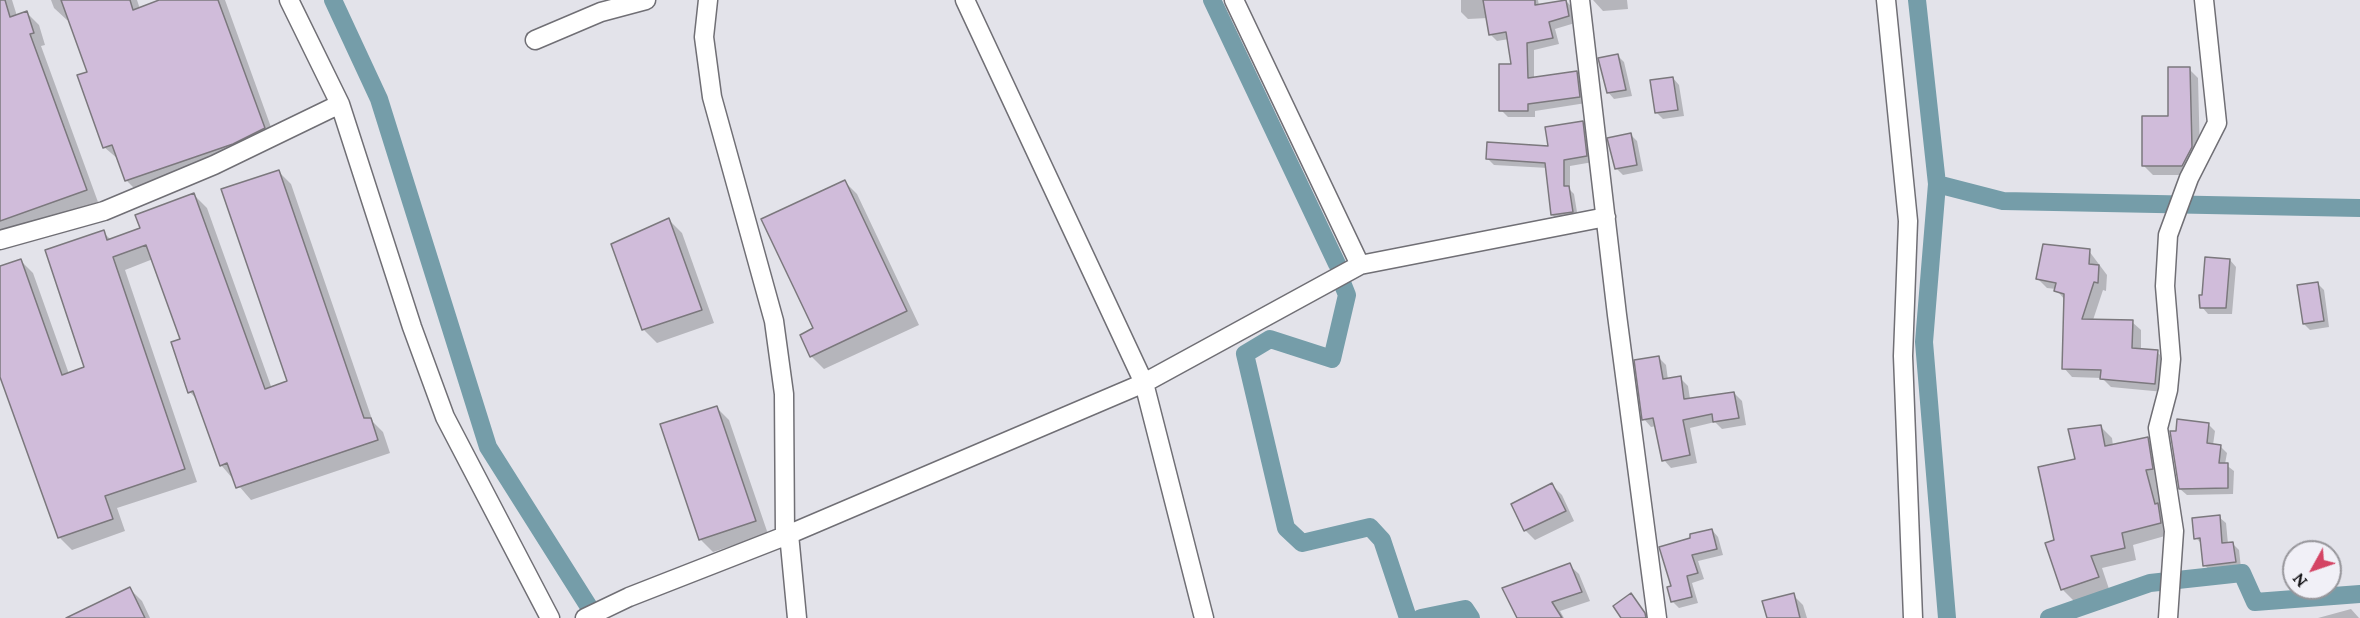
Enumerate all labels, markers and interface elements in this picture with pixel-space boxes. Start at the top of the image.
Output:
north arrow [2282,540,2342,600]
text: N [2288,569,2311,591]

